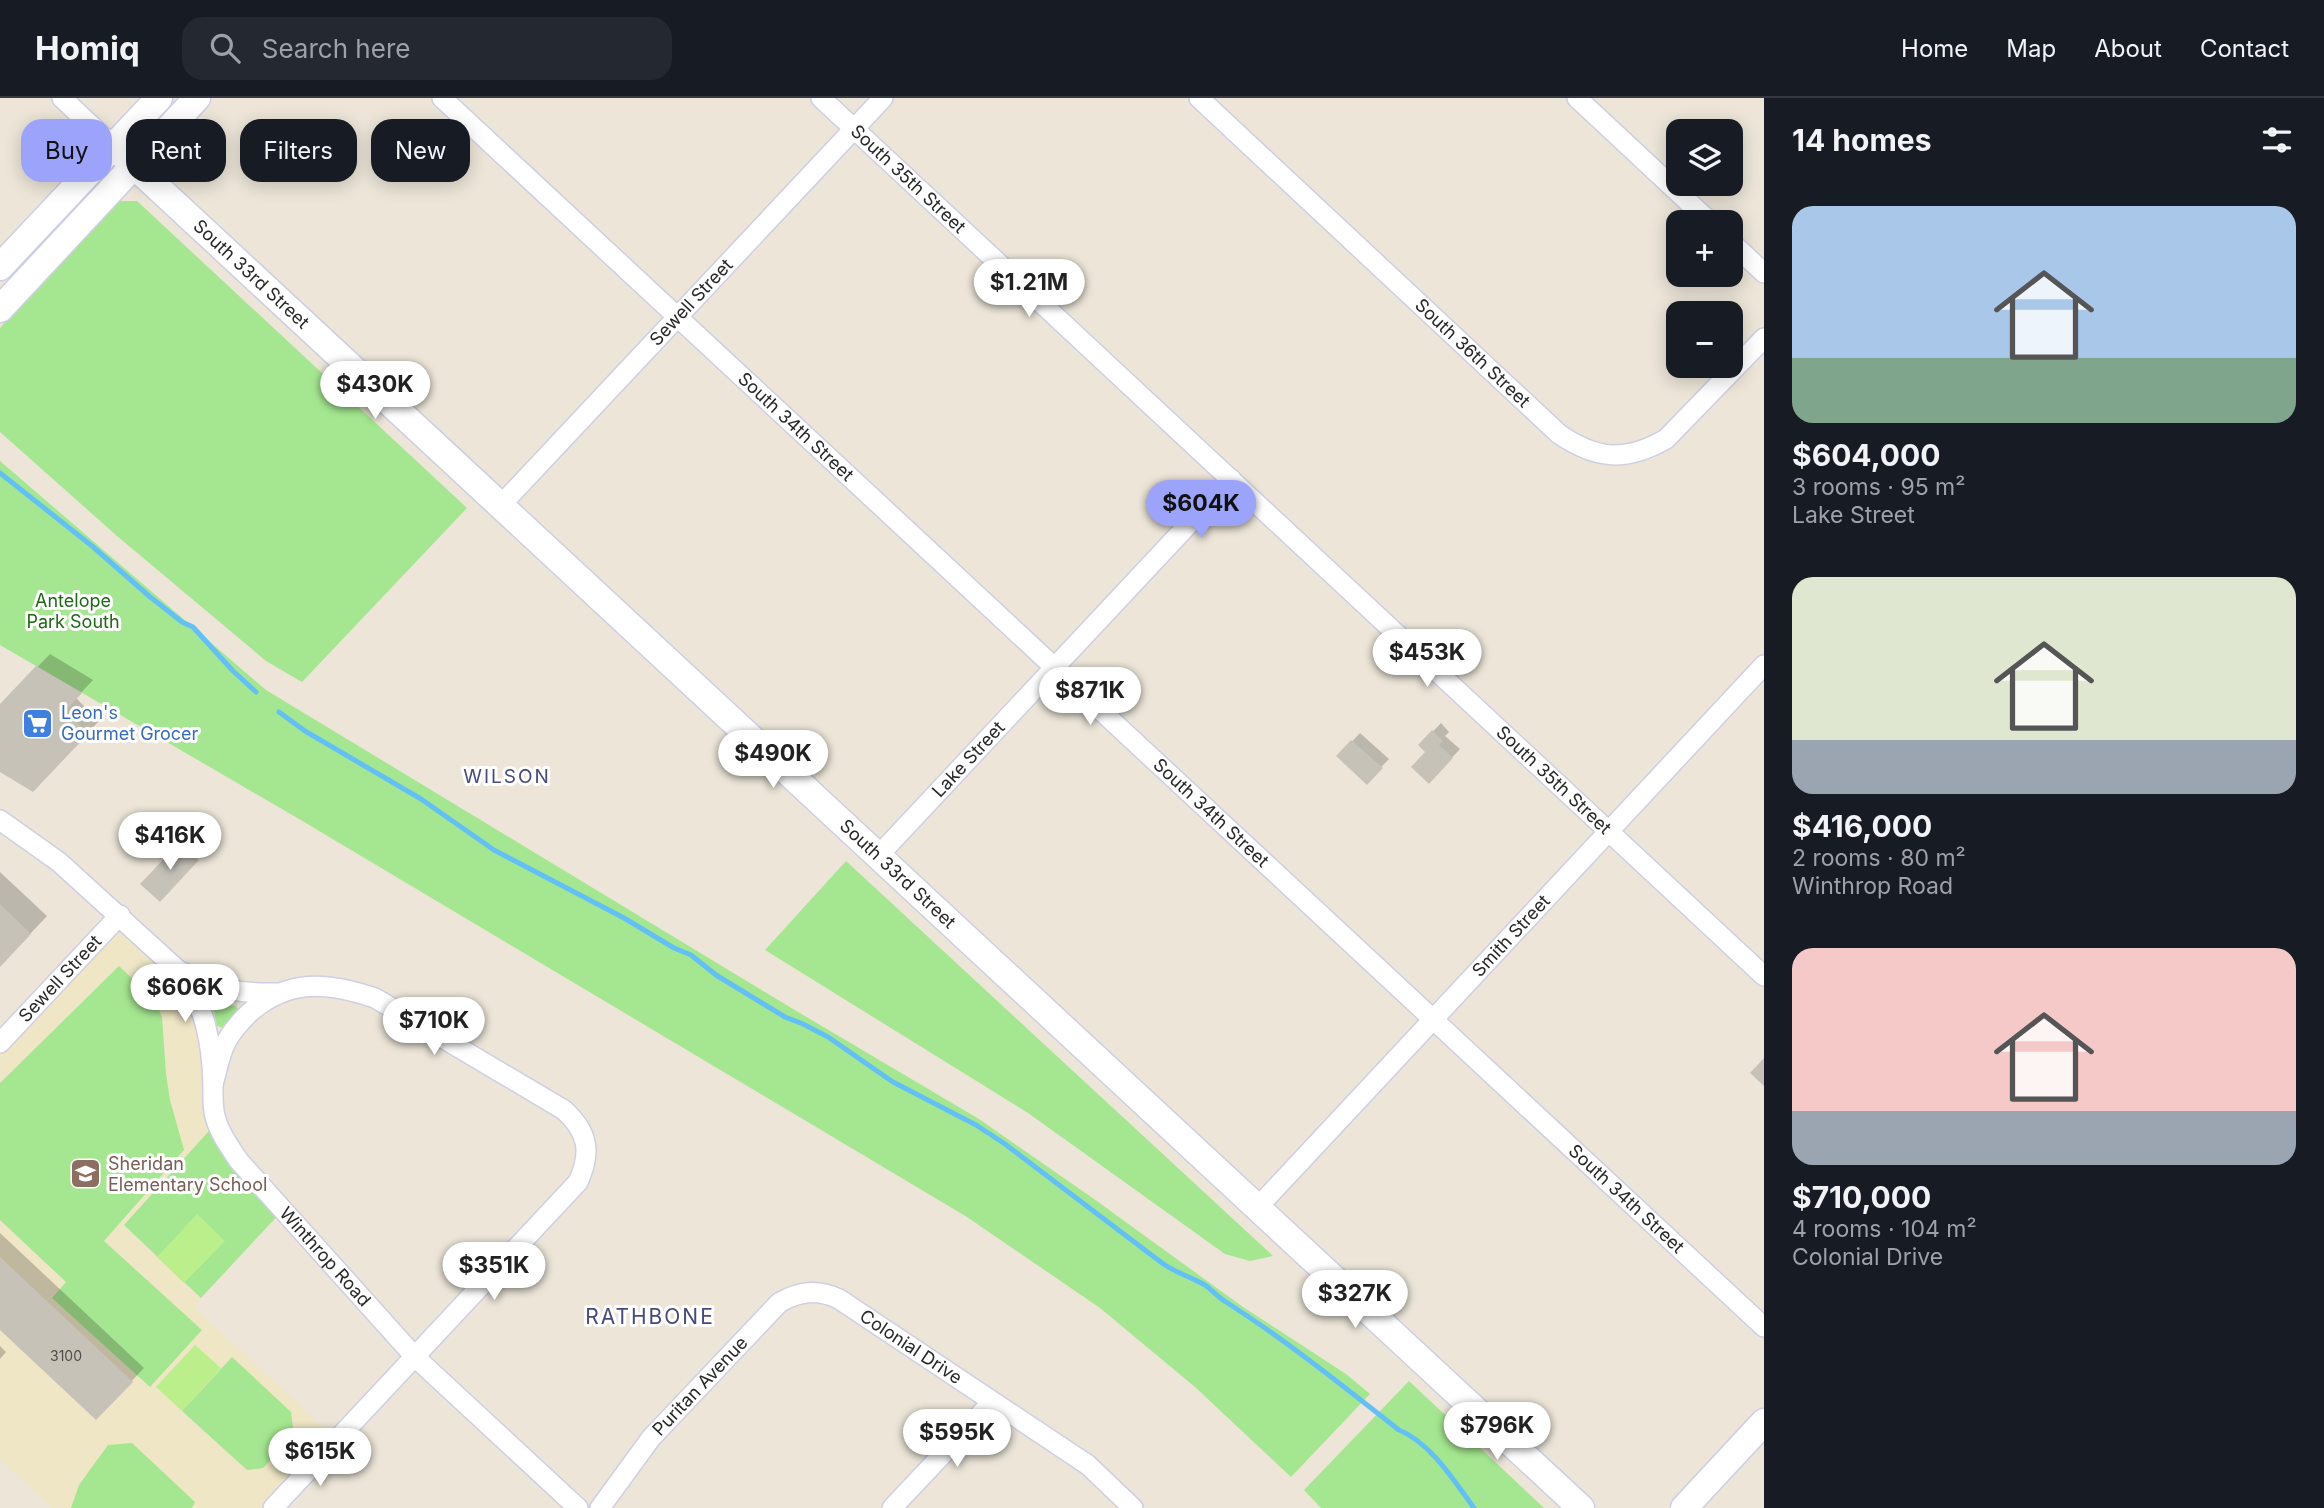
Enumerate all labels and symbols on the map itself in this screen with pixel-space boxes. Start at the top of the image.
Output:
street label: South 35th Street [847,120,970,237]
street label: South 33rd Street [189,215,314,333]
street label: Sewell Street [645,254,737,350]
pin: $1.21M [972,260,1086,319]
street label: South 36th Street [1411,294,1535,412]
pin: $430K [326,362,424,421]
street label: South 34th Street [734,368,858,485]
pin: $604K [1152,480,1250,540]
park label: Antelope Park South [26,590,120,632]
pin: $453K [1378,630,1476,689]
pin: $871K [1041,668,1139,727]
place label: Leon's Gourmet Grocer [61,702,199,744]
supermarket icon: Leon's Gourmet Grocer [21,706,55,740]
street label: Lake Street [928,717,1009,801]
street label: South 35th Street [1492,721,1616,838]
pin: $490K [724,730,822,790]
street label: South 34th Street [1149,754,1273,871]
district label: WILSON [463,765,551,788]
pin: $416K [121,812,219,872]
street label: South 33rd Street [836,815,960,933]
street label: Smith Street [1468,890,1554,981]
street label: Sewell Street [14,931,106,1026]
pin: $606K [136,964,234,1024]
pin: $710K [385,998,483,1057]
street label: South 34th Street [1565,1140,1689,1257]
place label: Sheridan Elementary School [108,1153,267,1195]
school or university icon: Sheridan Elementary School [68,1157,102,1191]
street label: Winthrop Road [275,1203,375,1310]
pin: $351K [445,1242,543,1302]
pin: $327K [1306,1270,1404,1330]
district label: RATHBONE [585,1304,715,1329]
street label: Colonial Drive [856,1305,966,1388]
street label: Puritan Avenue [648,1332,752,1440]
house number: 3100 [50,1347,82,1364]
pin: $796K [1448,1402,1546,1462]
pin: $595K [908,1410,1006,1469]
pin: $615K [271,1428,369,1488]

